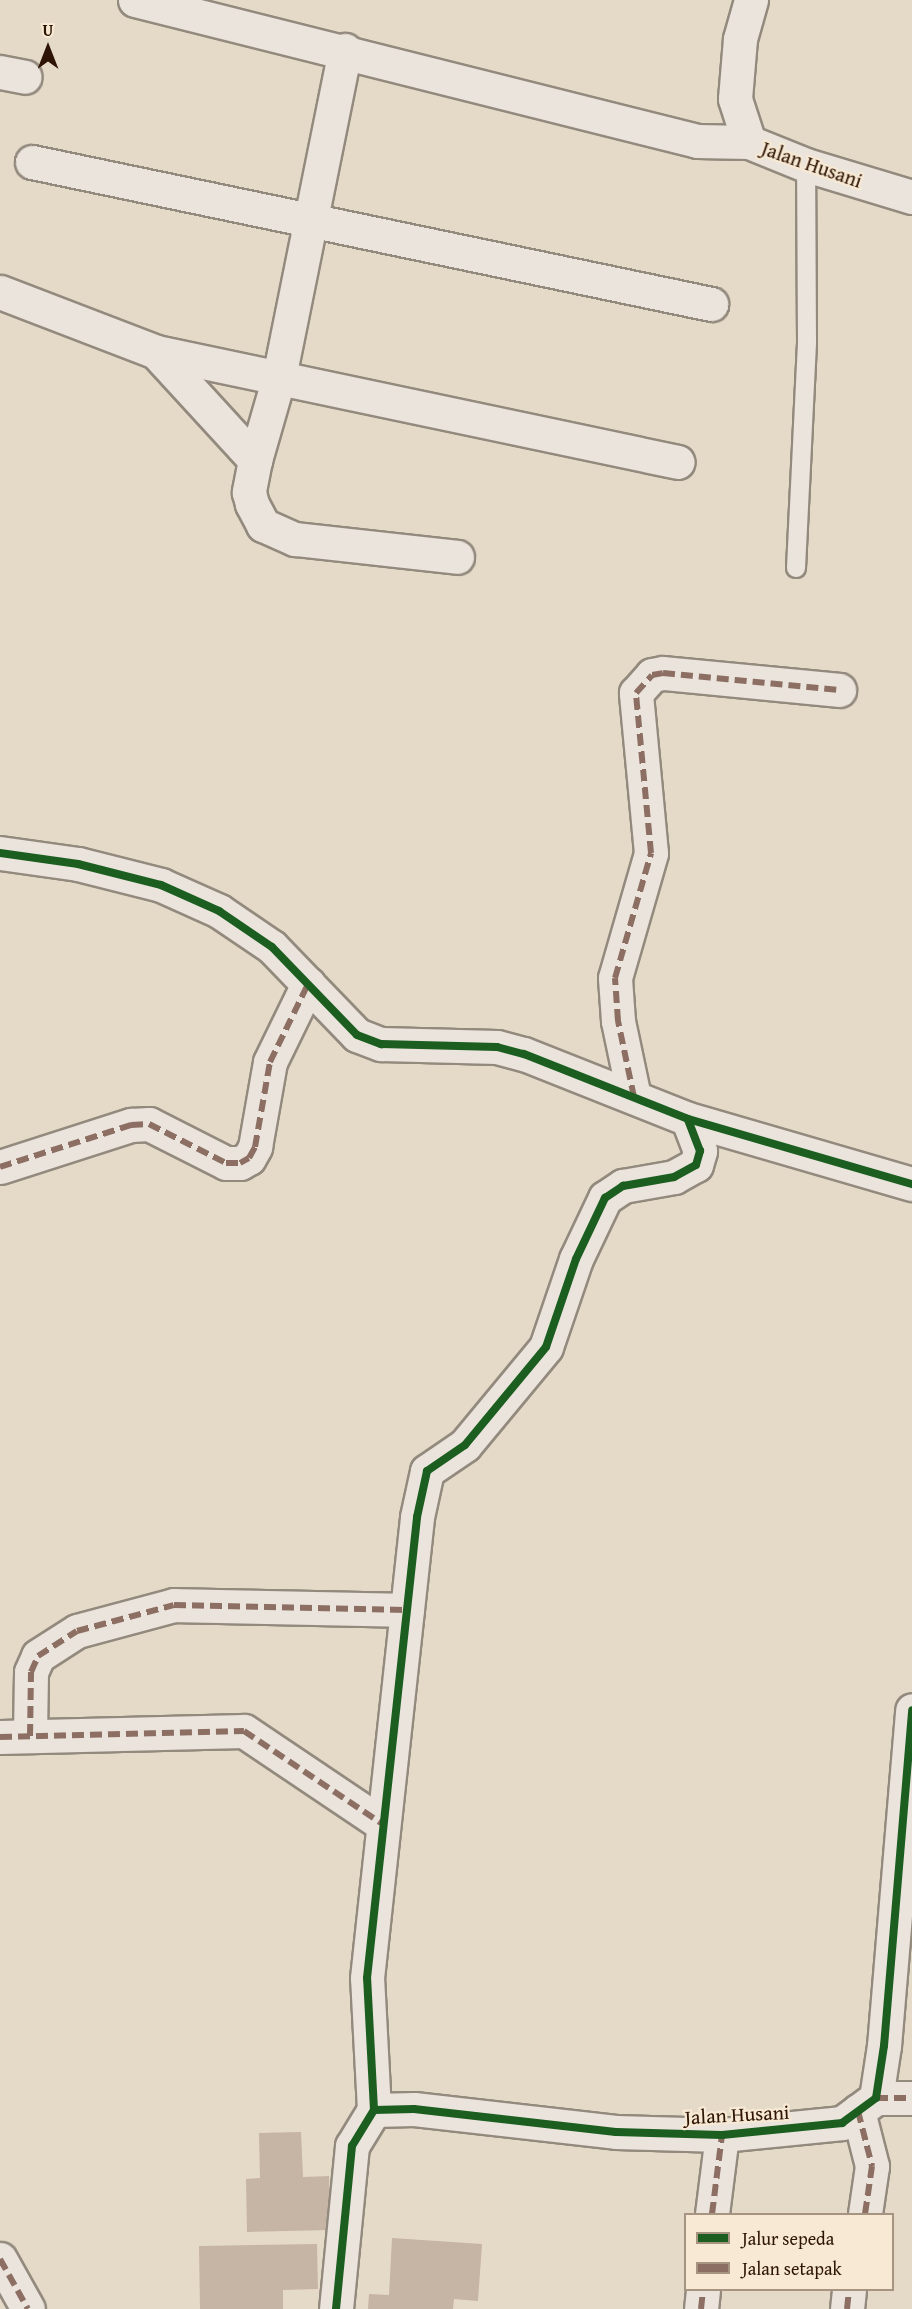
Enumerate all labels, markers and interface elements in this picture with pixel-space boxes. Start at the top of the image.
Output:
north arrow [18,18,78,78]
text: U [43,18,53,42]
street label: Jalan Husani [759,136,865,192]
street label: Jalan Husani [684,2099,790,2129]
legend [684,2213,894,2291]
text: Jalur sepeda [742,2225,834,2252]
text: Jalan setapak [742,2255,842,2282]

